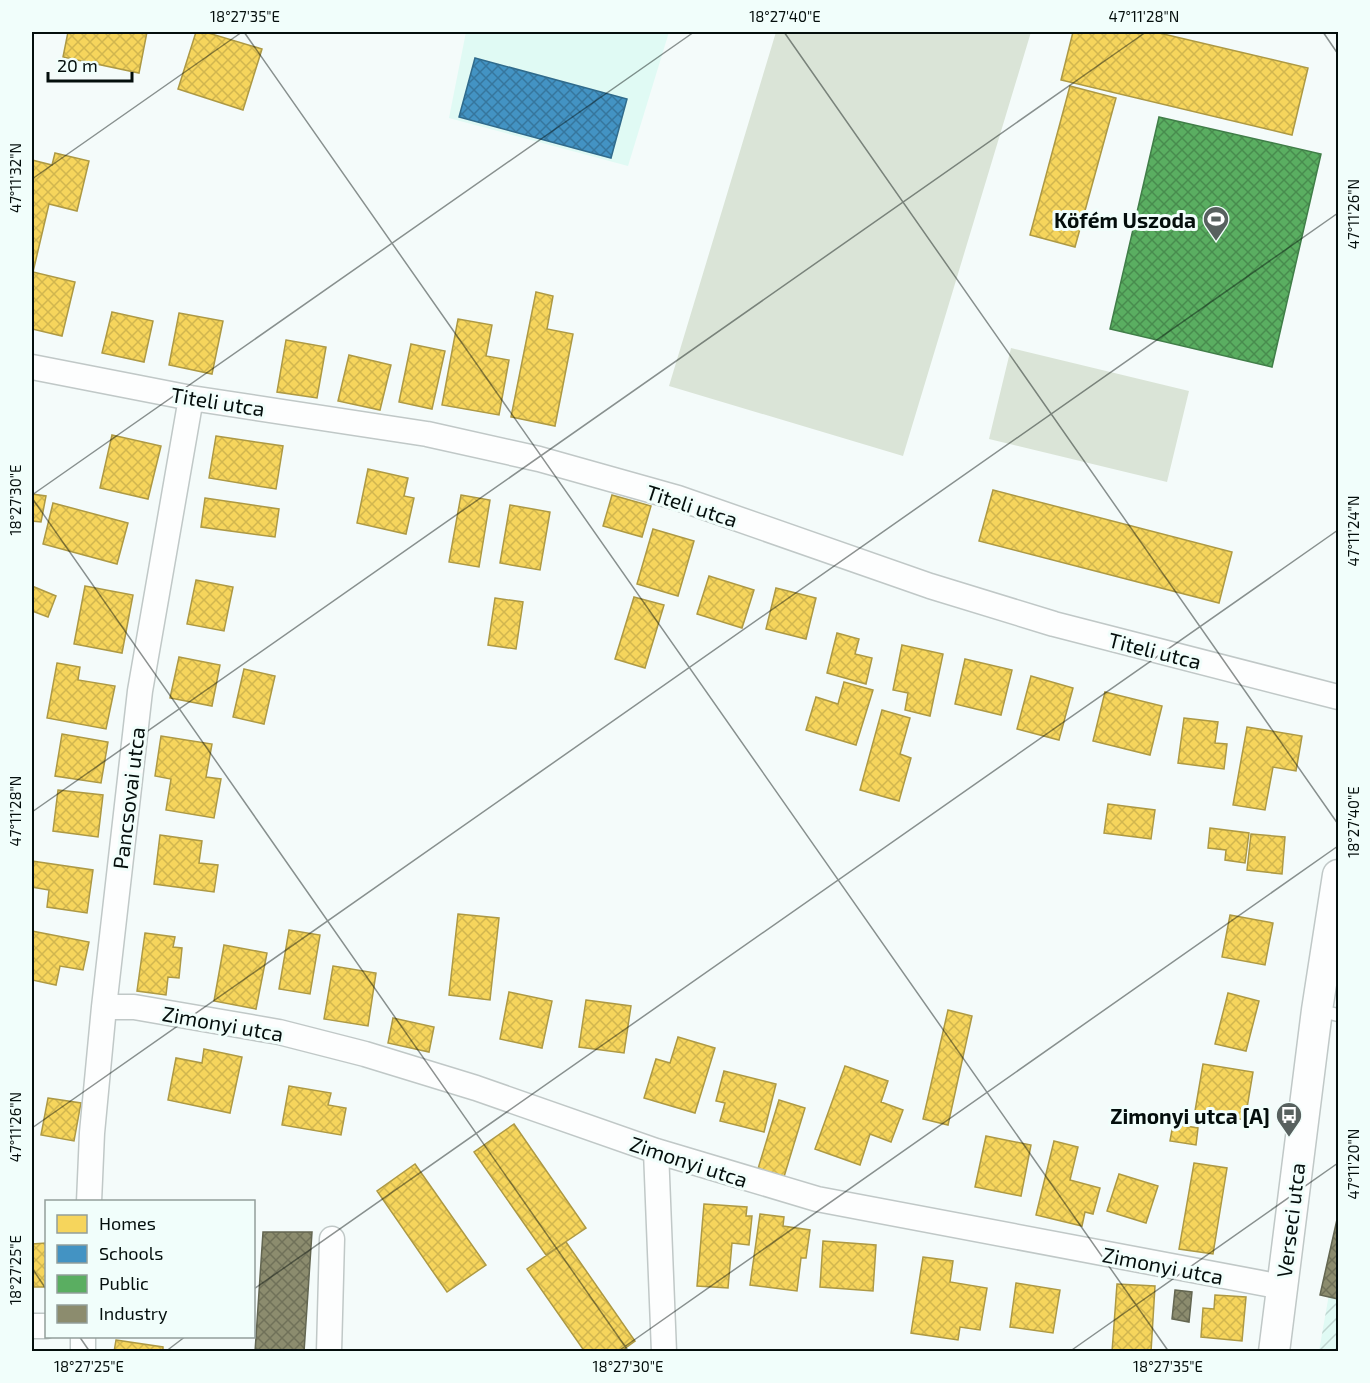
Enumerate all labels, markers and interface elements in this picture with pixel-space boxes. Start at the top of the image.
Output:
text: 18°27'35"E [210,7,280,25]
text: 18°27'40"E [749,7,821,25]
text: 47°11'28"N [1109,7,1179,25]
scale bar [48,45,132,83]
text: 20 m [57,54,98,76]
text: 47°11'32"N [6,143,24,213]
text: 47°11'26"N [1344,179,1362,249]
sports icon: Köfém Uszoda [1201,204,1231,242]
place label: Köfém Uszoda [1054,207,1196,232]
street label: Titeli utca [169,381,267,421]
text: 18°27'30"E [6,465,24,535]
street label: Titeli utca [643,478,741,532]
text: 47°11'24"N [1344,496,1362,566]
street label: Titeli utca [1106,626,1204,674]
street label: Pancsovai utca [107,726,149,870]
text: 47°11'28"N [6,776,24,846]
text: 18°27'40"E [1344,786,1362,858]
street label: Zimonyi utca [161,1000,285,1046]
text: 47°11'26"N [6,1092,24,1162]
bus stop icon: Zimonyi utca [A] [1274,1100,1304,1138]
place label: Zimonyi utca [A] [1110,1103,1270,1129]
text: 47°11'20"N [1344,1129,1362,1199]
street label: Zimonyi utca [627,1130,751,1192]
street label: Verseci utca [1271,1161,1309,1279]
legend [45,1200,255,1338]
text: Homes [99,1212,156,1234]
text: 18°27'25"E [6,1235,24,1305]
street label: Zimonyi utca [1101,1241,1225,1289]
text: Schools [99,1242,163,1264]
text: Public [99,1272,149,1294]
text: Industry [99,1302,168,1324]
text: 18°27'25"E [54,1357,124,1375]
text: 18°27'30"E [593,1357,663,1375]
text: 18°27'35"E [1133,1357,1203,1375]

